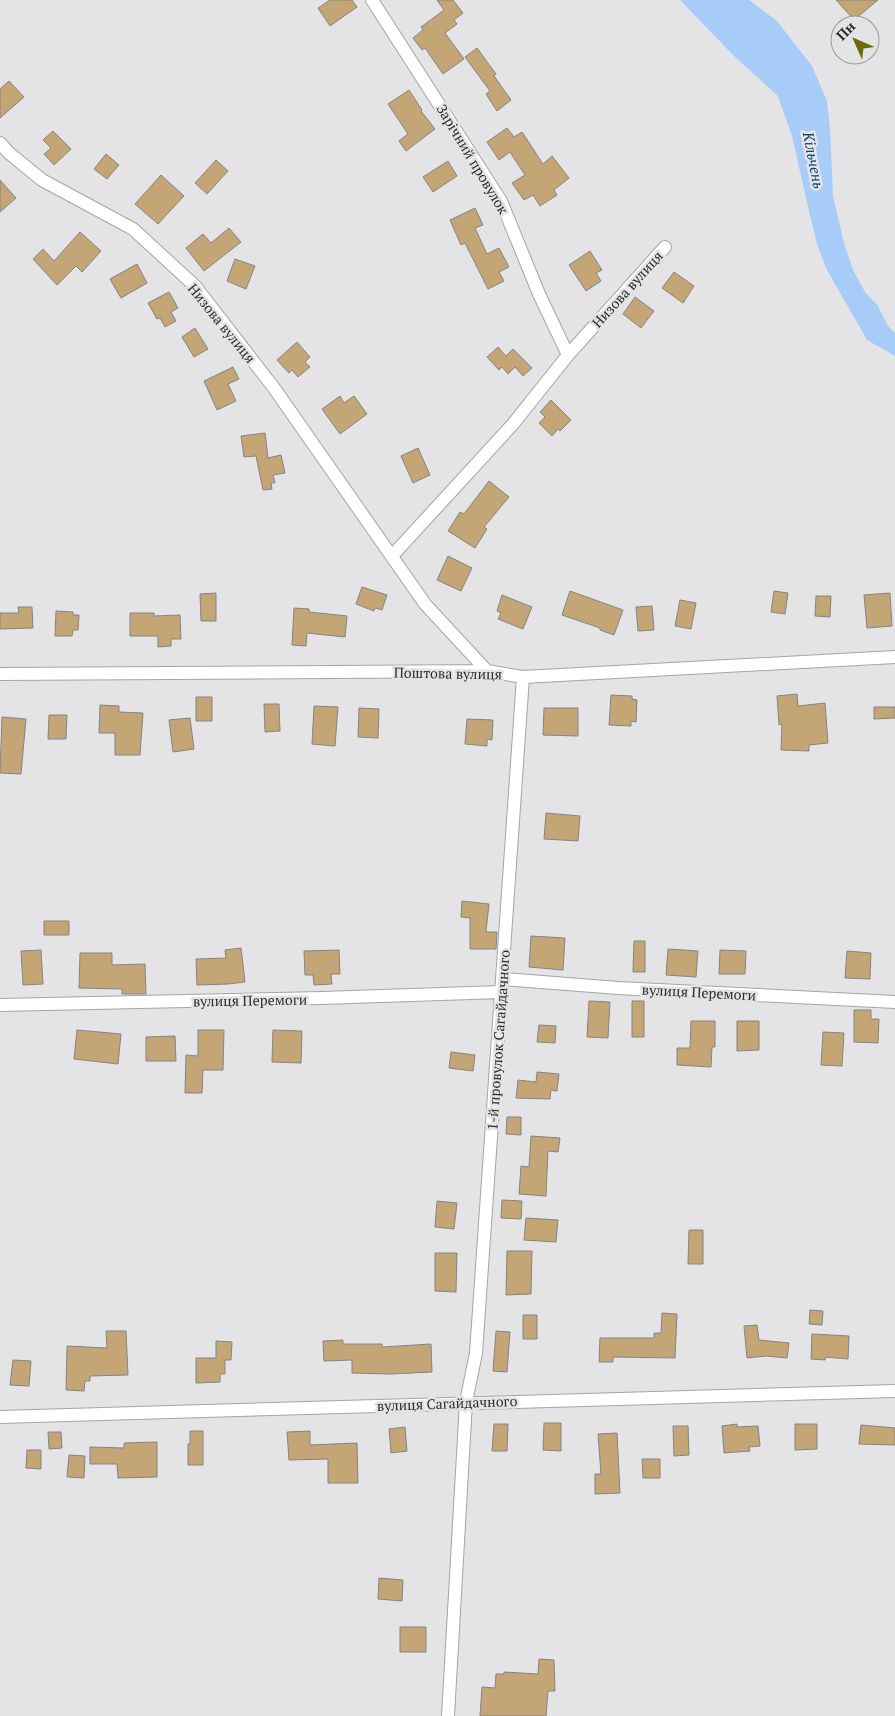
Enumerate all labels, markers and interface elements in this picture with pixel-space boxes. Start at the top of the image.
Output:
north arrow [830,15,880,65]
text: Пн [832,17,859,44]
street label: Зарічний провулок [433,100,514,218]
water label: Кільчень [799,129,829,190]
street label: Низова вулиця [587,246,667,332]
street label: Низова вулиця [184,279,260,367]
street label: Поштова вулиця [394,663,502,683]
street label: 1-й провулок Сагайдачного [482,949,514,1131]
street label: вулиця Перемоги [641,980,757,1005]
street label: вулиця Перемоги [193,989,308,1010]
street label: вулиця Сагайдачного [376,1391,518,1415]

